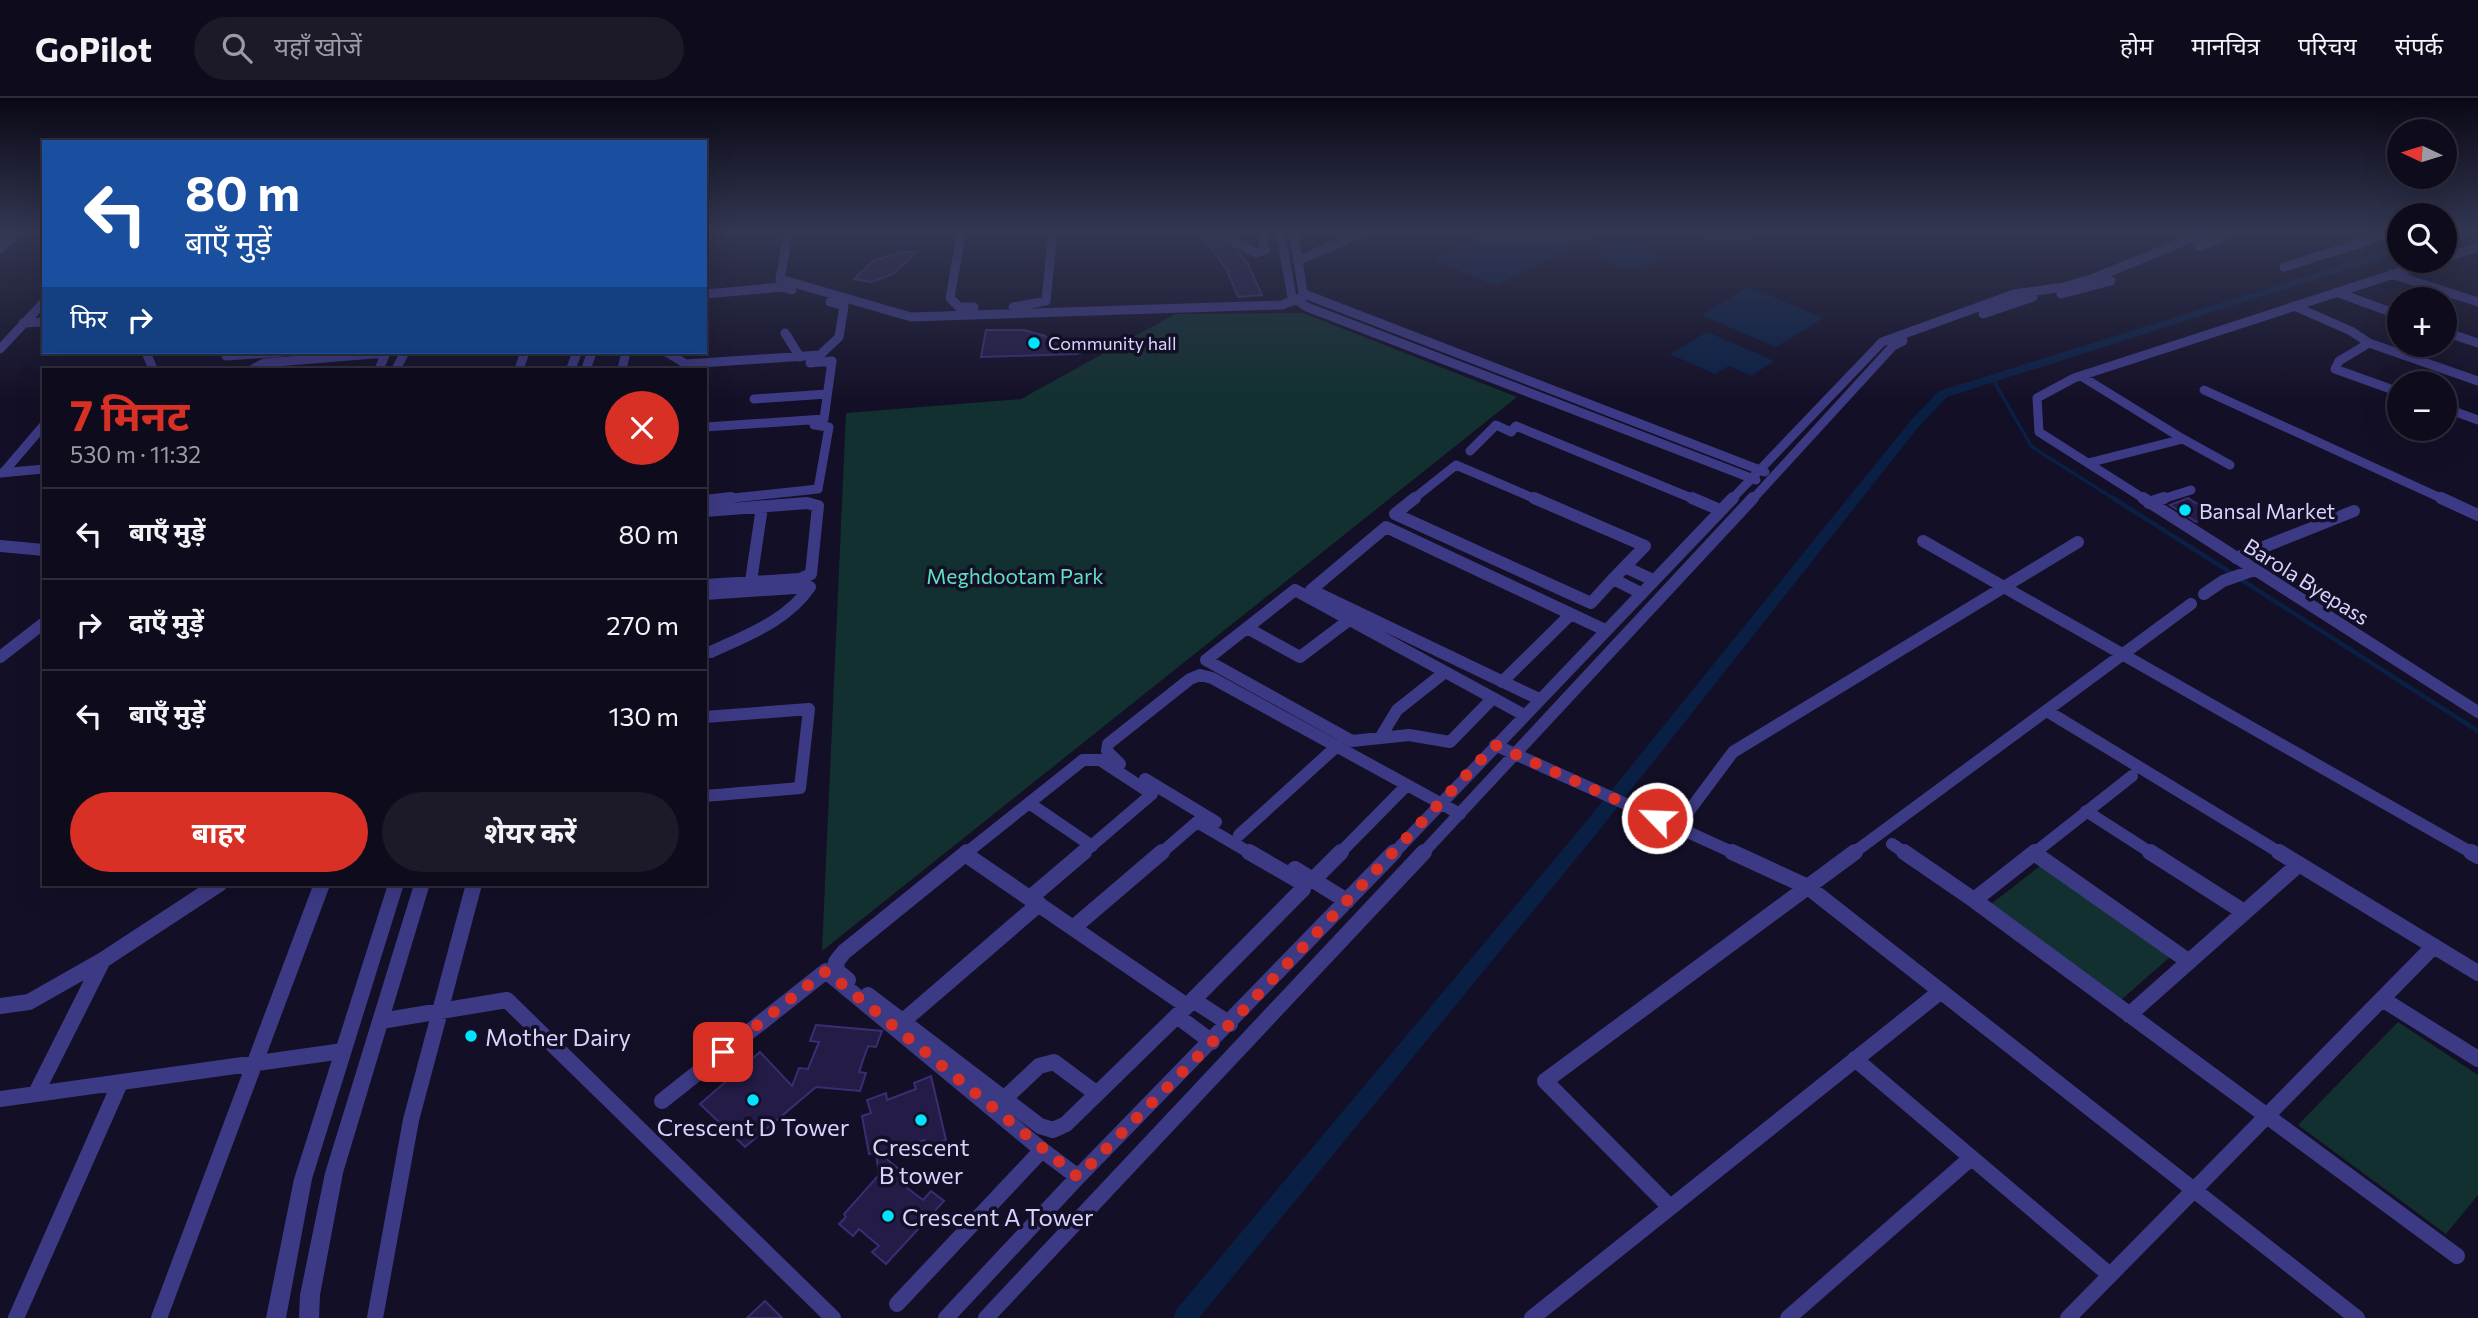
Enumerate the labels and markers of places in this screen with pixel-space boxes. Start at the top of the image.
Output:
place label: Community hall [1048,332,1177,354]
marker: Community hall [1026,335,1042,351]
place label: Bansal Market [2199,498,2335,523]
marker: Bansal Market [2177,502,2193,518]
place label: Mother Dairy [485,1022,631,1051]
pin [693,1022,753,1082]
marker: Mother Dairy [463,1028,479,1044]
marker: Crescent D Tower [745,1092,761,1108]
place label: Crescent D Tower [657,1112,850,1141]
marker: Crescent B tower [913,1112,929,1128]
place label: Crescent B tower [872,1132,970,1189]
place label: Crescent A Tower [902,1202,1094,1231]
marker: Crescent A Tower [880,1208,896,1224]

